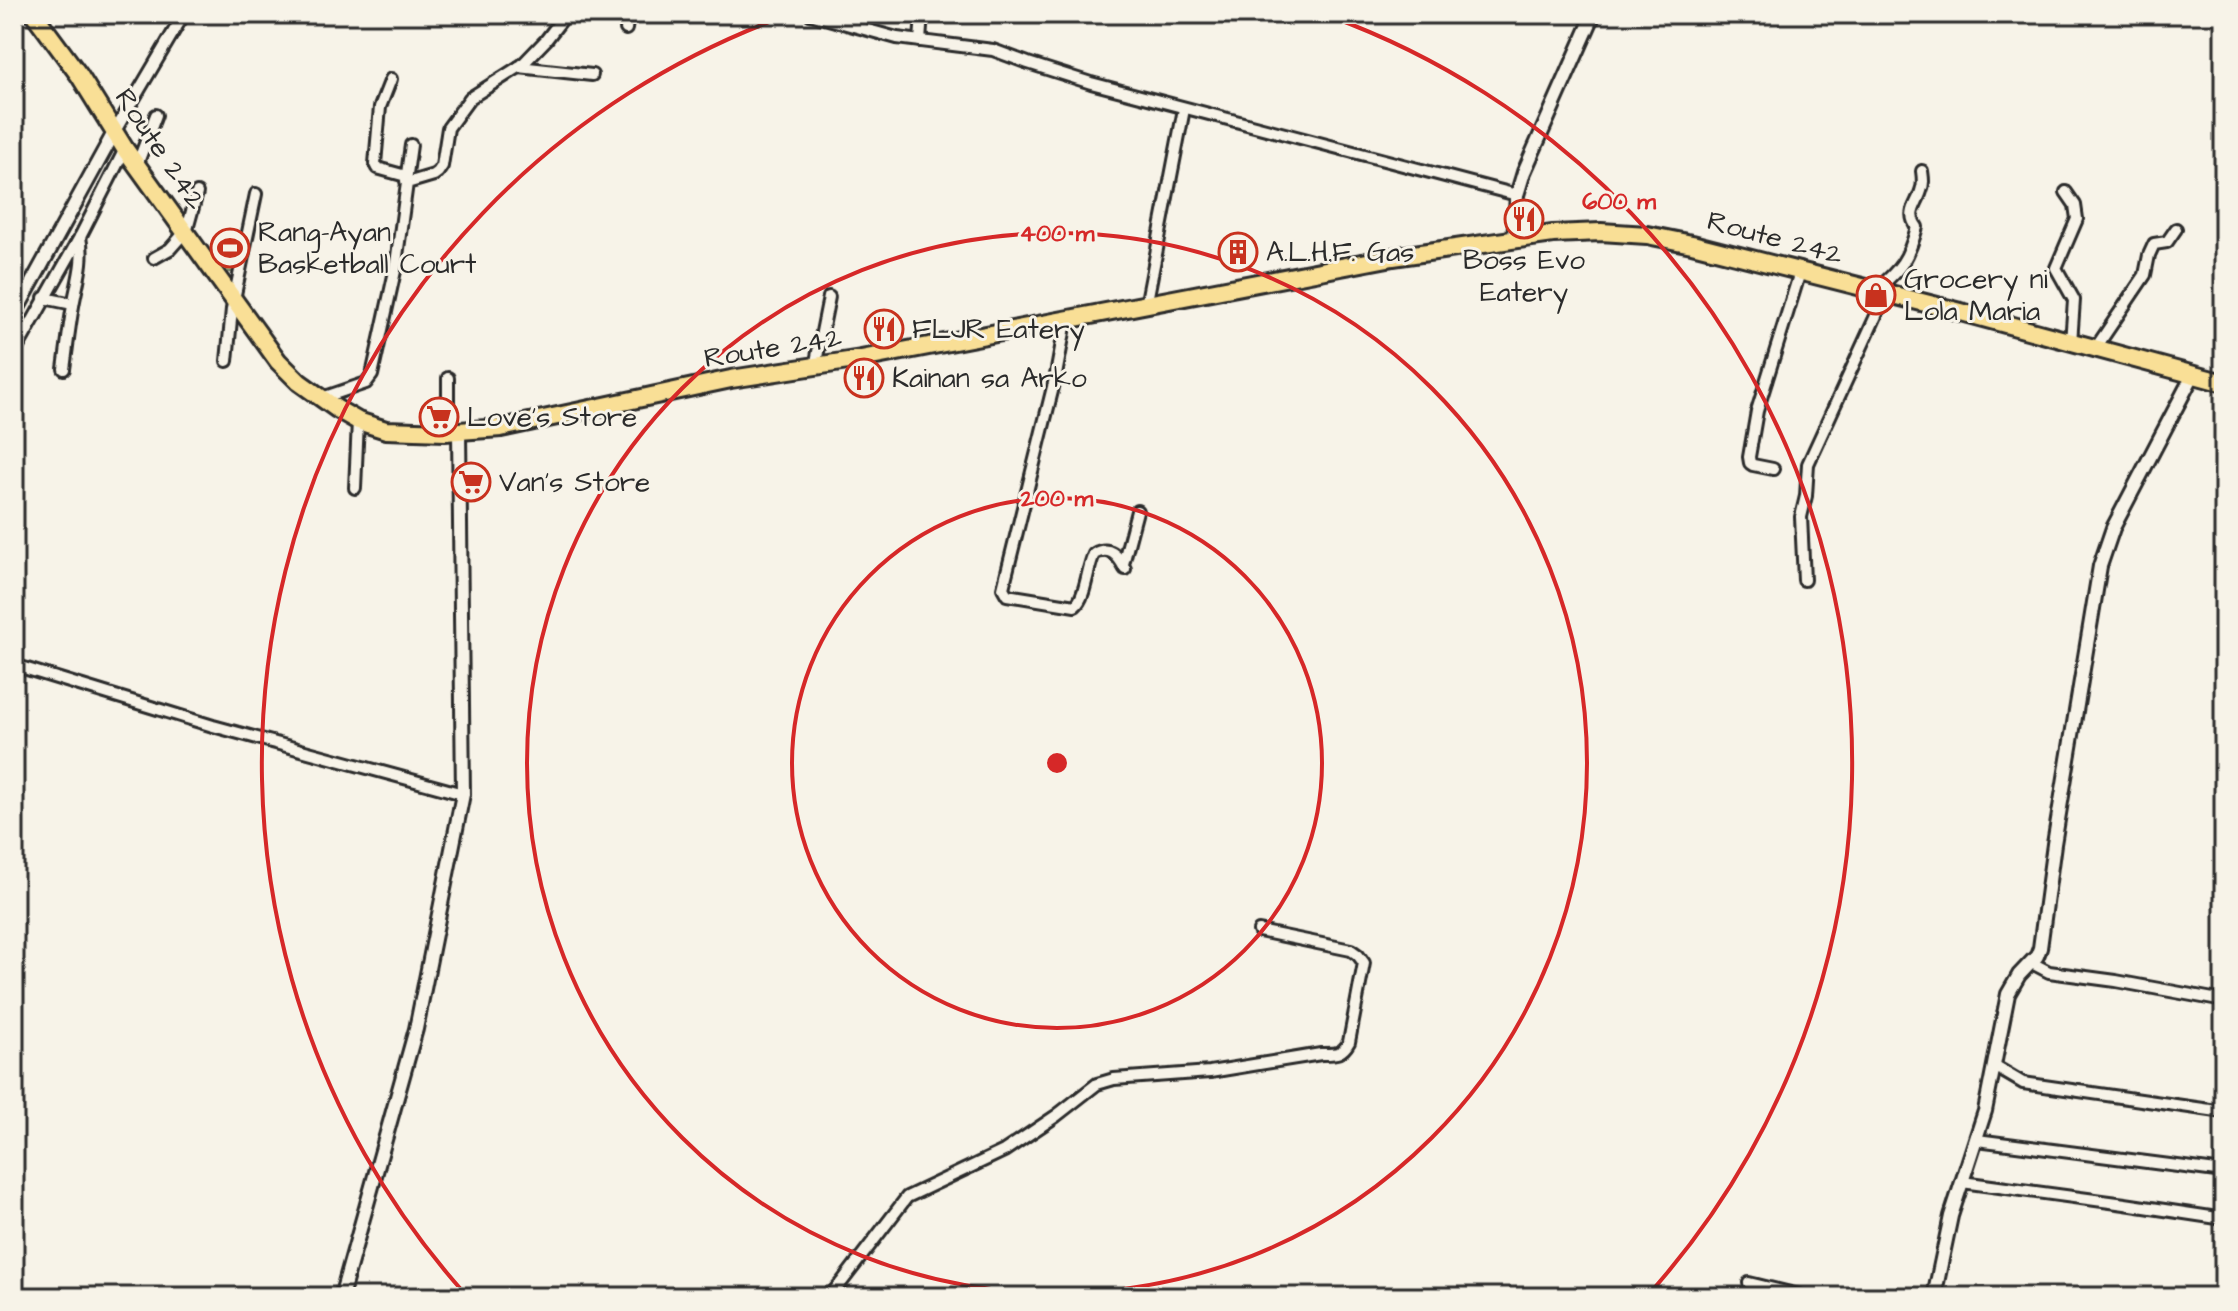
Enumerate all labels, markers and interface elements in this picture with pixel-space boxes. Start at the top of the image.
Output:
street label: Route 242 [105,81,215,217]
text: 600 m [1582,185,1656,219]
restaurant icon: Boss Evo Eatery [1503,198,1545,240]
street label: Route 242 [1703,201,1847,275]
place label: Rang-Ayan Basketball Court [258,213,477,284]
text: 400 m [1020,217,1095,251]
sports icon: Rang-Ayan Basketball Court [209,227,251,269]
building icon: A.L.H.F. Gas [1217,231,1259,273]
place label: A.L.H.F. Gas [1266,233,1414,272]
place label: Boss Evo Eatery [1463,241,1585,314]
place label: Grocery ni Lola Maria [1904,260,2048,331]
shop icon: Grocery ni Lola Maria [1855,274,1897,316]
restaurant icon: FLJR Eatery [863,308,905,350]
place label: FLJR Eatery [912,310,1085,351]
street label: Route 242 [701,318,845,378]
restaurant icon: Kainan sa Arko [843,357,885,399]
place label: Kainan sa Arko [892,359,1087,398]
supermarket icon: Love's Store [418,396,460,438]
place label: Love's Store [467,398,637,437]
supermarket icon: Van's Store [450,461,492,503]
place label: Van's Store [499,463,650,502]
text: 200 m [1020,482,1093,516]
centre of rings [1043,749,1071,777]

